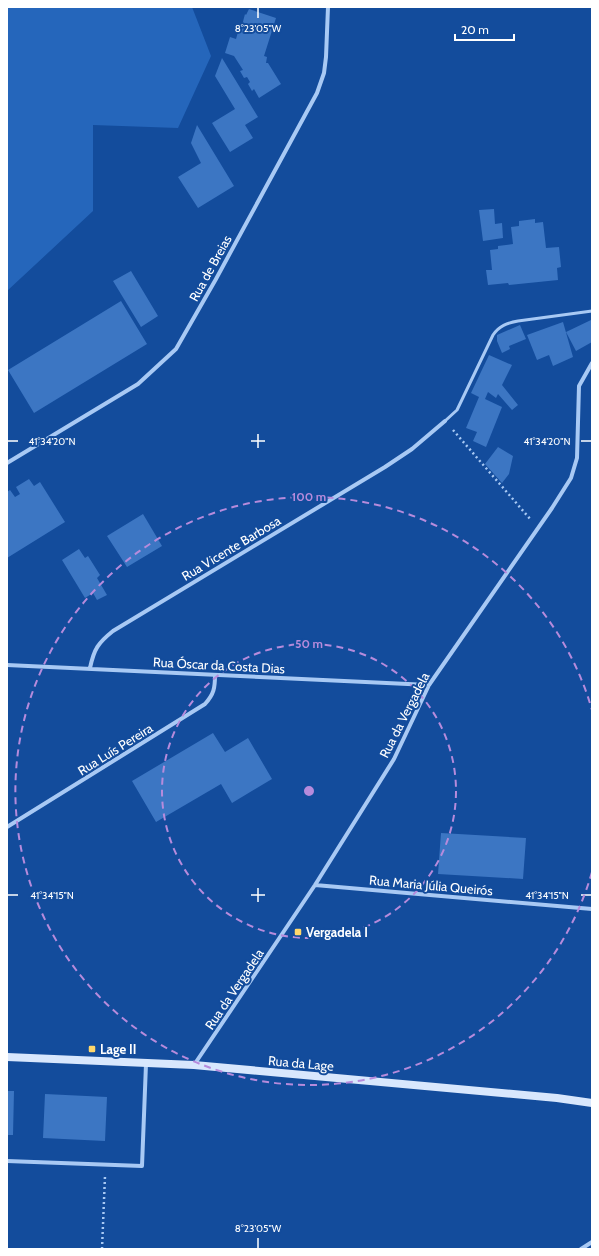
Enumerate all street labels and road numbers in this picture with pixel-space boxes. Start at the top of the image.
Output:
street label: Rua de Breias [185,232,235,304]
street label: Rua Vicente Barbosa [179,512,284,584]
street label: Rua Óscar da Costa Dias [153,654,286,676]
street label: Rua da Vergadela [376,669,433,760]
street label: Rua Luís Pereira [75,719,156,778]
street label: Rua Maria Júlia Queirós [369,872,494,898]
street label: Rua da Vergadela [201,945,267,1032]
street label: Rua da Lage [267,1052,335,1074]

